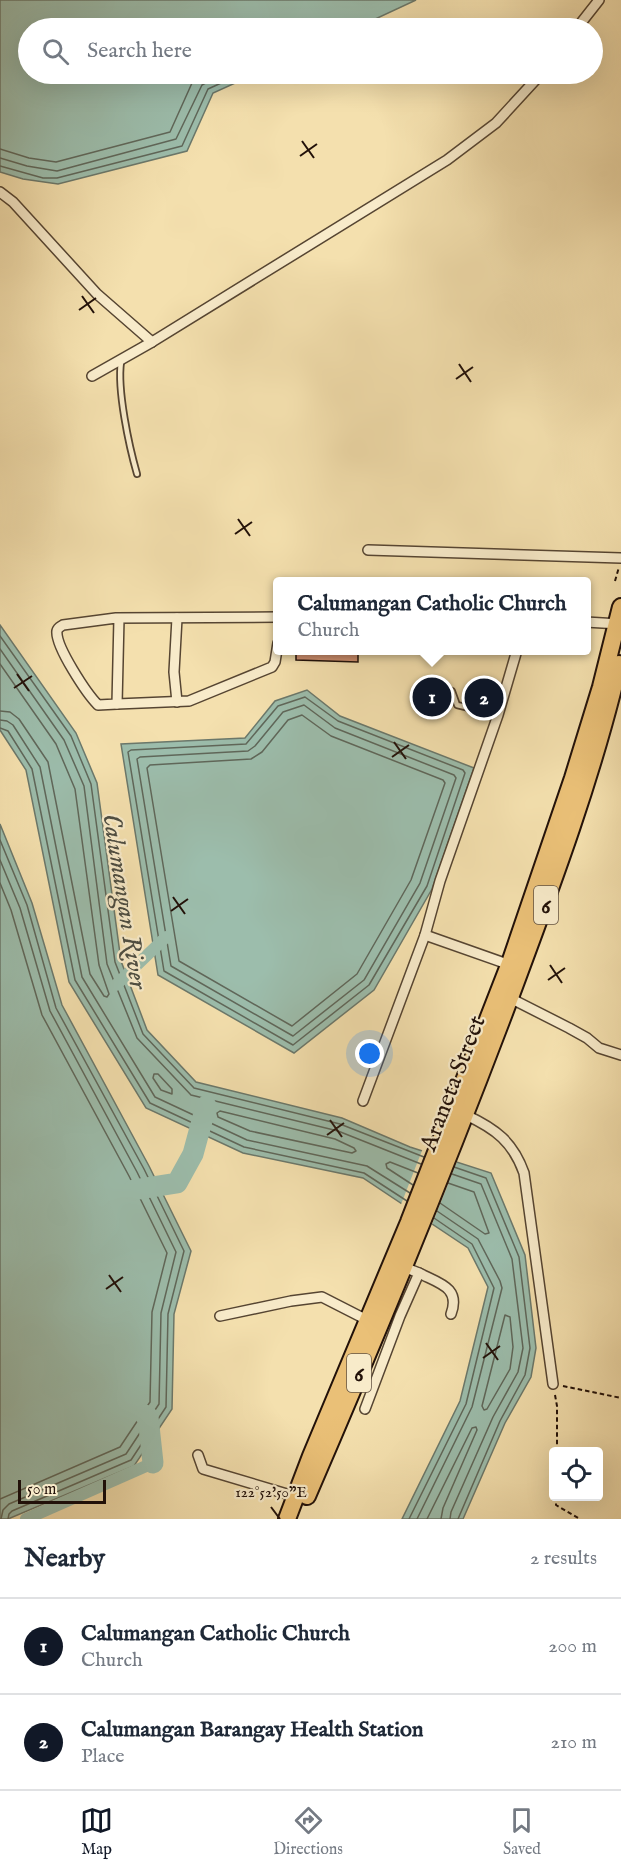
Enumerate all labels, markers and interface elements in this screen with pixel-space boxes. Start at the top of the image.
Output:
search box [18,18,603,84]
icon: search [39,35,72,68]
text: Search here [87,37,192,65]
popup [273,577,591,655]
text: Calumangan Catholic Church [298,590,566,618]
text: Church [298,618,359,643]
pin: 1 [412,674,452,720]
pin: 2 [464,676,504,720]
water label: Calumangan River [93,811,155,993]
road number: 6 [534,886,558,924]
street label: Araneta Street [413,1011,493,1157]
your location [355,1039,384,1068]
road number: 6 [347,1354,371,1392]
map controls [549,1447,603,1501]
button: locate [549,1447,603,1501]
scale bar [18,1477,106,1504]
text: 50 m [27,1480,56,1500]
text: 122°52'50"E [235,1483,307,1502]
text: Nearby [24,1542,105,1575]
text: 2 results [530,1546,597,1571]
text: Calumangan Catholic Church [81,1620,350,1648]
text: 1 [40,1634,47,1659]
text: 200 m [548,1634,597,1659]
text: Church [81,1648,143,1673]
text: Calumangan Barangay Health Station [81,1716,423,1744]
text: 2 [39,1730,48,1755]
text: 210 m [551,1730,597,1755]
text: Place [81,1744,124,1769]
tab: Map [80,1804,113,1860]
tab: Directions [273,1804,343,1860]
tab: Saved [503,1804,541,1860]

